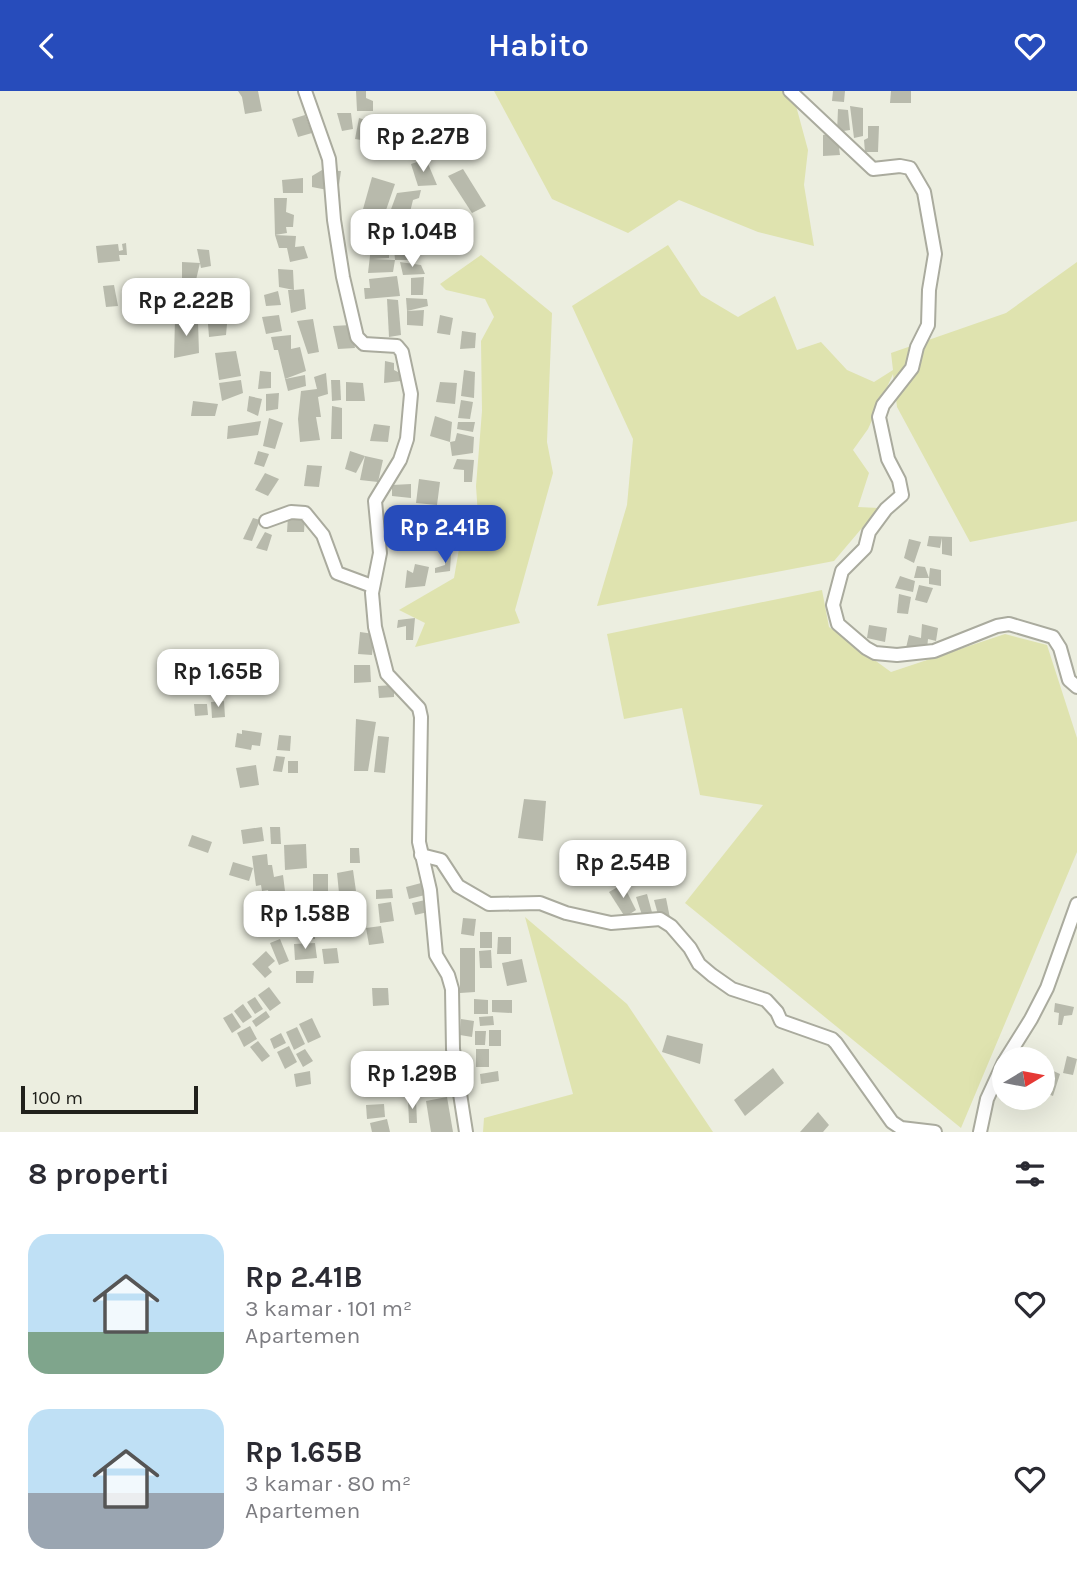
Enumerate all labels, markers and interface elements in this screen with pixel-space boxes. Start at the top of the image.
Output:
icon: back [28,27,66,65]
text: Habito [488,27,589,64]
icon: heart [1011,27,1049,65]
pin: Rp 2.27B [351,115,495,174]
text: Rp 2.27B [376,123,470,150]
pin: Rp 1.04B [340,209,484,269]
text: Rp 1.04B [367,218,457,245]
pin: Rp 2.22B [114,279,258,338]
text: Rp 2.22B [138,287,234,314]
pin: Rp 2.41B [373,505,517,565]
text: Rp 2.41B [400,514,490,541]
pin: Rp 1.65B [146,649,290,709]
text: Rp 1.65B [173,658,263,685]
pin: Rp 2.54B [551,841,695,900]
text: Rp 2.54B [575,849,671,876]
pin: Rp 1.58B [233,891,377,951]
text: Rp 1.58B [260,900,350,927]
north arrow [992,1047,1055,1109]
map controls [992,1047,1055,1110]
pin: Rp 1.29B [340,1051,484,1111]
text: Rp 1.29B [367,1060,457,1087]
scale bar [21,1083,198,1115]
text: 100 m [32,1087,83,1109]
icon: filters [1011,1155,1049,1193]
text: 8 properti [28,1156,170,1192]
text: Rp 2.41B [245,1259,363,1295]
icon: home [84,1262,168,1346]
icon: heart [1011,1285,1049,1323]
text: 3 kamar · 101 m² [245,1295,412,1322]
text: Apartemen [245,1322,360,1349]
text: Rp 1.65B [245,1434,362,1470]
icon: home [84,1437,168,1521]
icon: heart [1011,1460,1049,1498]
text: 3 kamar · 80 m² [245,1470,411,1497]
text: Apartemen [245,1497,360,1524]

